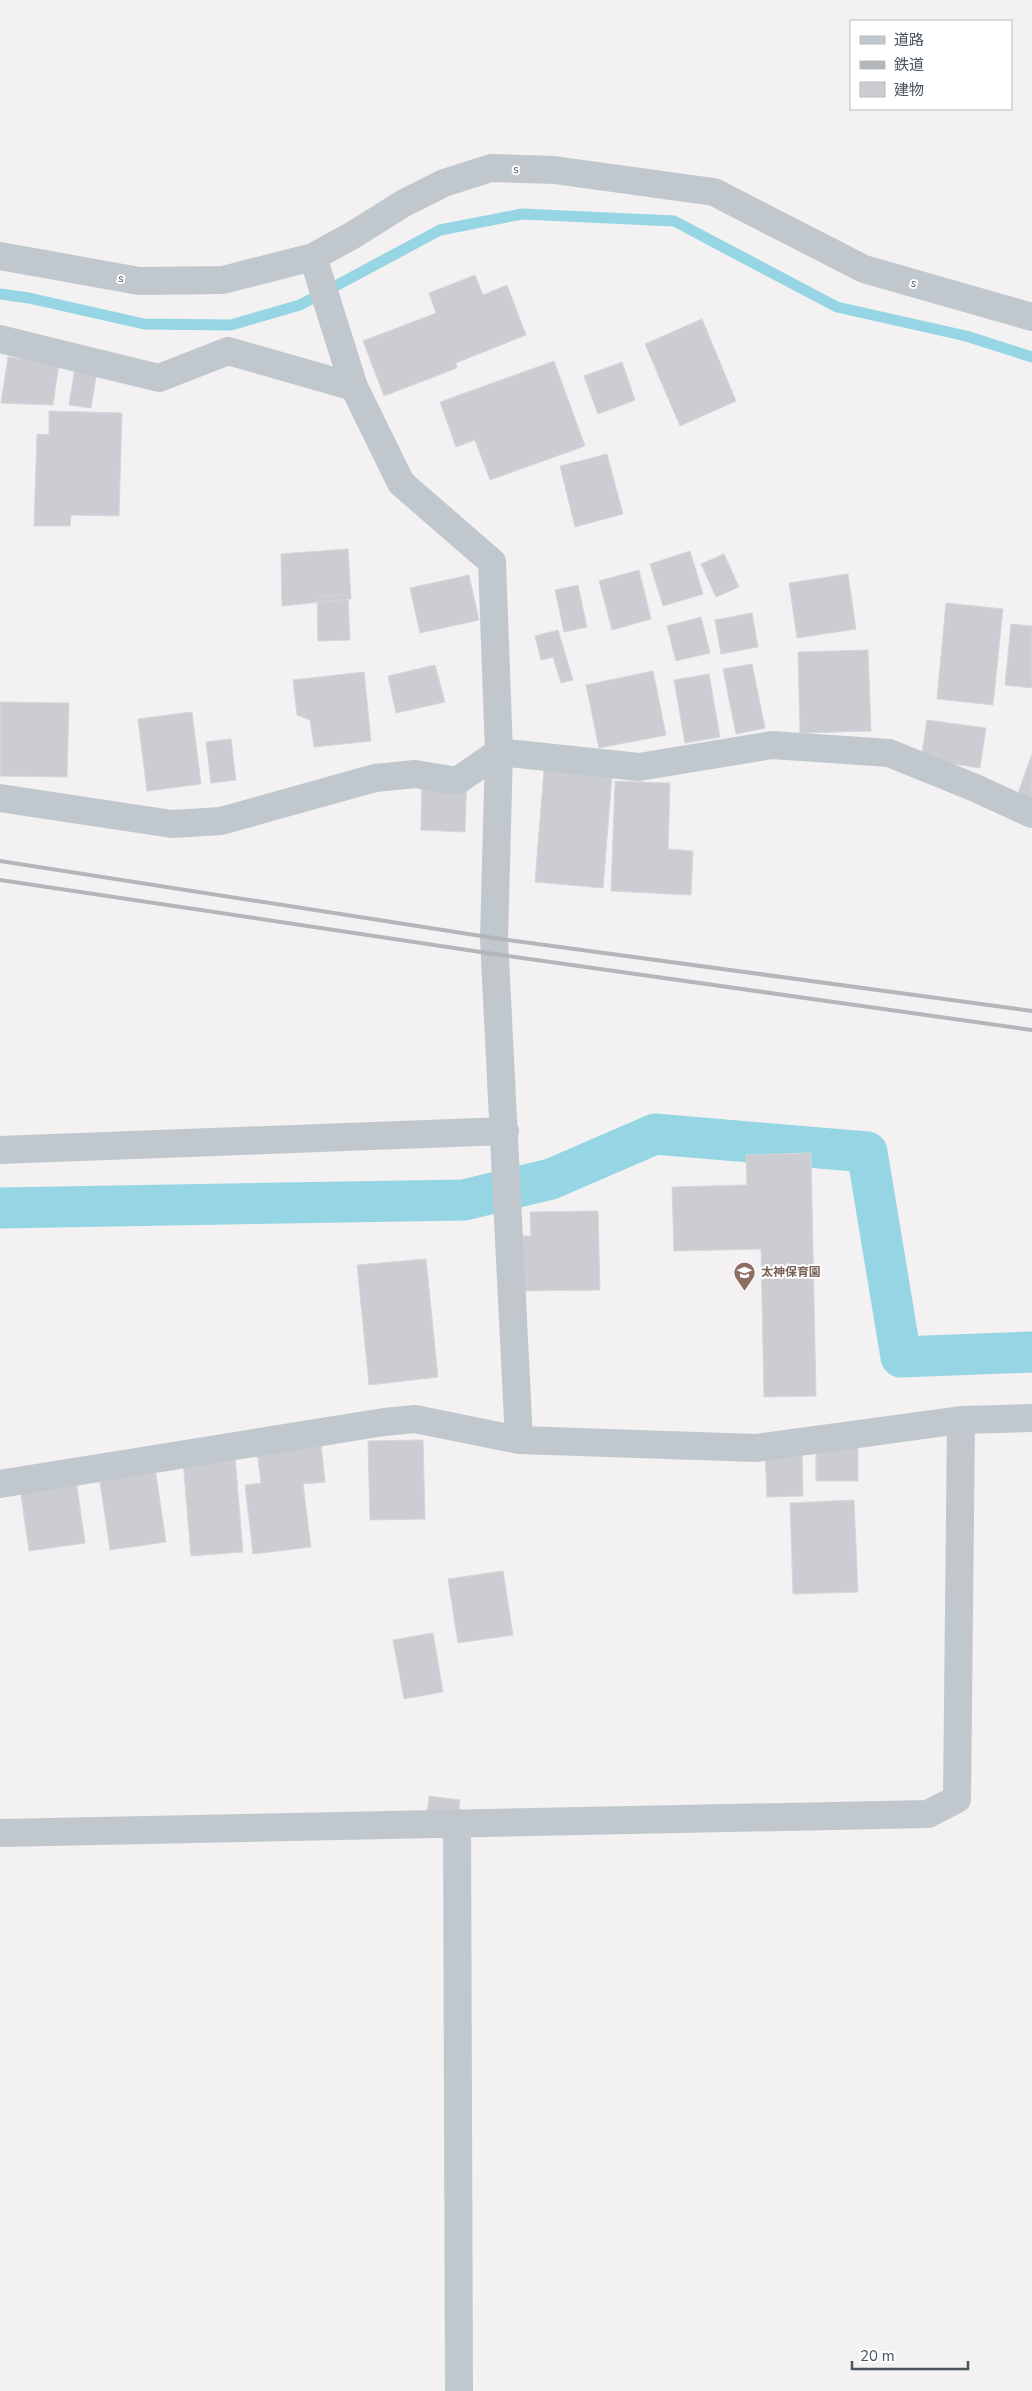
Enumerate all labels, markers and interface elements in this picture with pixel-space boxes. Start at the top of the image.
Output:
legend [850,20,1012,110]
text: 道路 [894,30,924,50]
text: 鉄道 [894,55,924,75]
text: 建物 [894,80,924,100]
street label: s [513,161,519,177]
street label: s [117,270,125,286]
street label: s [909,275,919,292]
school or university icon: 太神保育園 [733,1260,757,1291]
place label: 太神保育園 [761,1264,821,1280]
scale bar [852,2338,968,2370]
text: 20 m [860,2346,895,2366]

